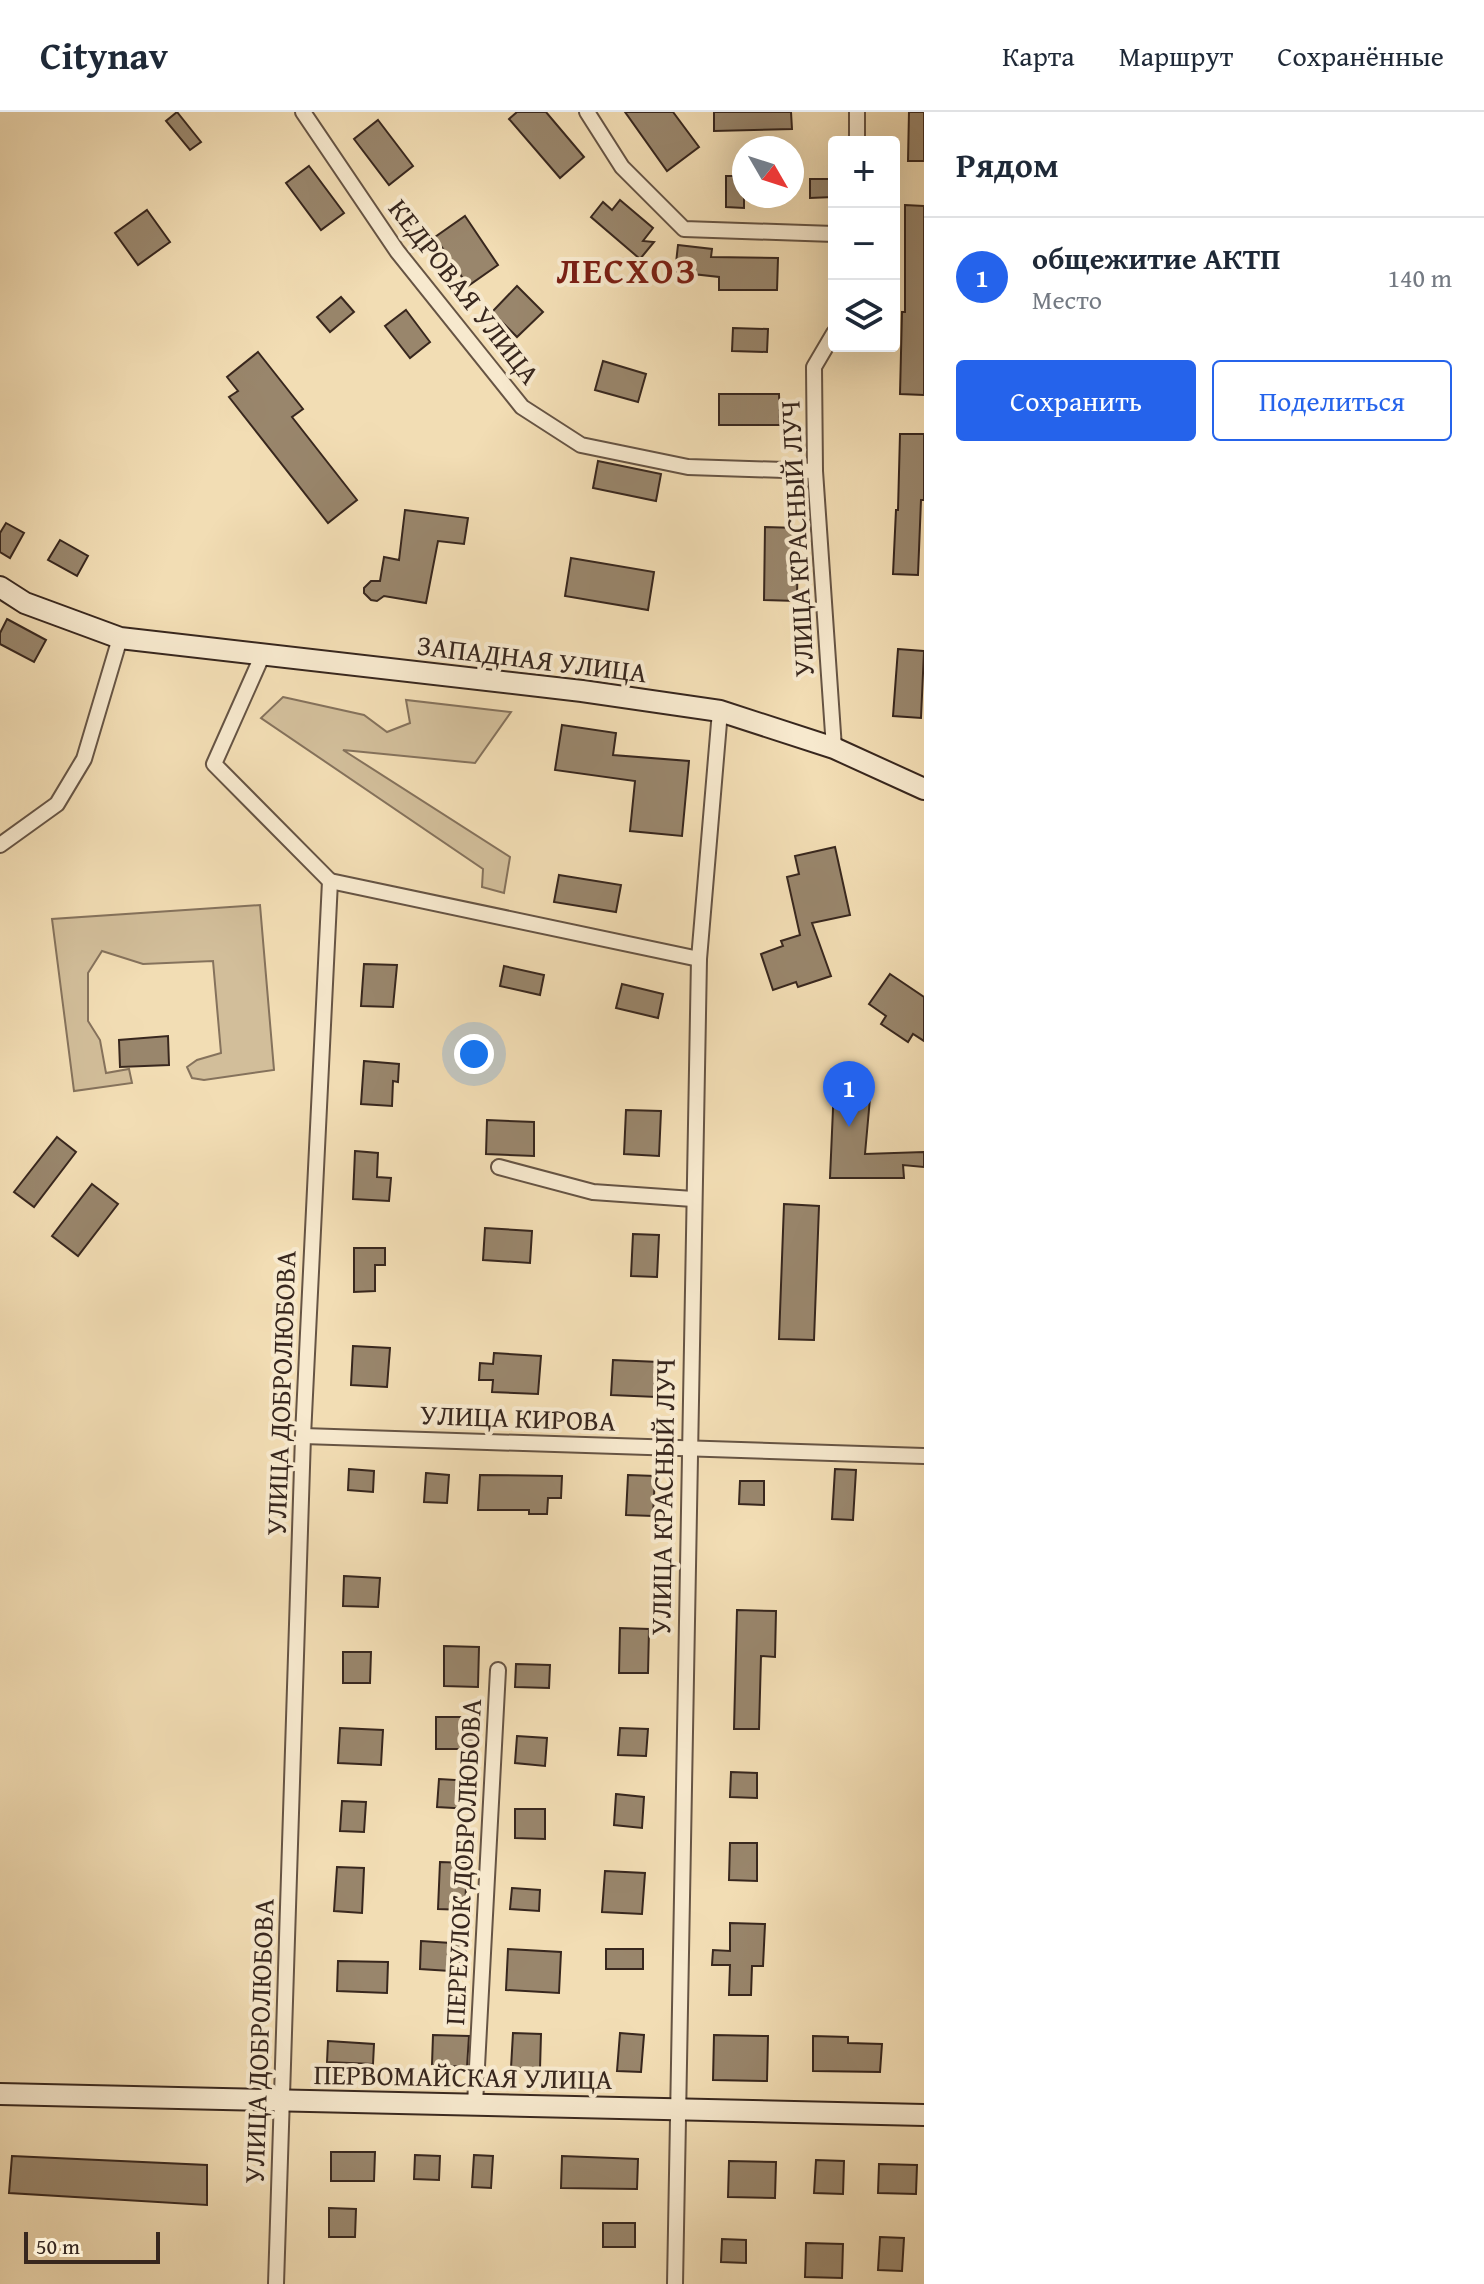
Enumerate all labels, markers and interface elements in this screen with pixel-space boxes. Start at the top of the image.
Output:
text: Citynav [40,27,168,83]
text: Карта [1002,35,1075,76]
text: Маршрут [1119,35,1233,76]
text: Сохранённые [1277,35,1444,76]
north arrow [732,136,804,208]
map controls [828,136,900,352]
button: + [828,136,900,208]
text: Рядом [956,140,1059,189]
street label: КЕДРОВАЯ УЛИЦА [379,190,551,392]
button: − [828,208,900,280]
text: общежитие АКТП [1032,236,1281,280]
district label: ЛЕСХОЗ [556,243,698,296]
text: 1 [975,258,989,297]
text: 140 m [1387,258,1452,297]
button: layers [828,280,900,352]
text: Место [1032,280,1102,319]
button: Сохранить [956,360,1196,441]
button: Поделиться [1212,360,1452,441]
street label: УЛИЦА КРАСНЫЙ ЛУЧ [768,400,824,678]
street label: ЗАПАДНАЯ УЛИЦА [415,624,649,692]
your location [454,1034,494,1074]
pin: 1 [823,1061,875,1127]
street label: УЛИЦА ДОБРОЛЮБОВА [255,1250,305,1536]
street label: УЛИЦА КРАСНЫЙ ЛУЧ [639,1358,685,1636]
street label: УЛИЦА КИРОВА [419,1393,617,1441]
street label: ПЕРЕУЛОК ДОБРОЛЮБОВА [433,1698,491,2026]
street label: УЛИЦА ДОБРОЛЮБОВА [233,1898,283,2184]
street label: ПЕРВОМАЙСКАЯ УЛИЦА [313,2053,613,2099]
scale bar [24,2228,160,2264]
text: 50 m [36,2230,80,2262]

